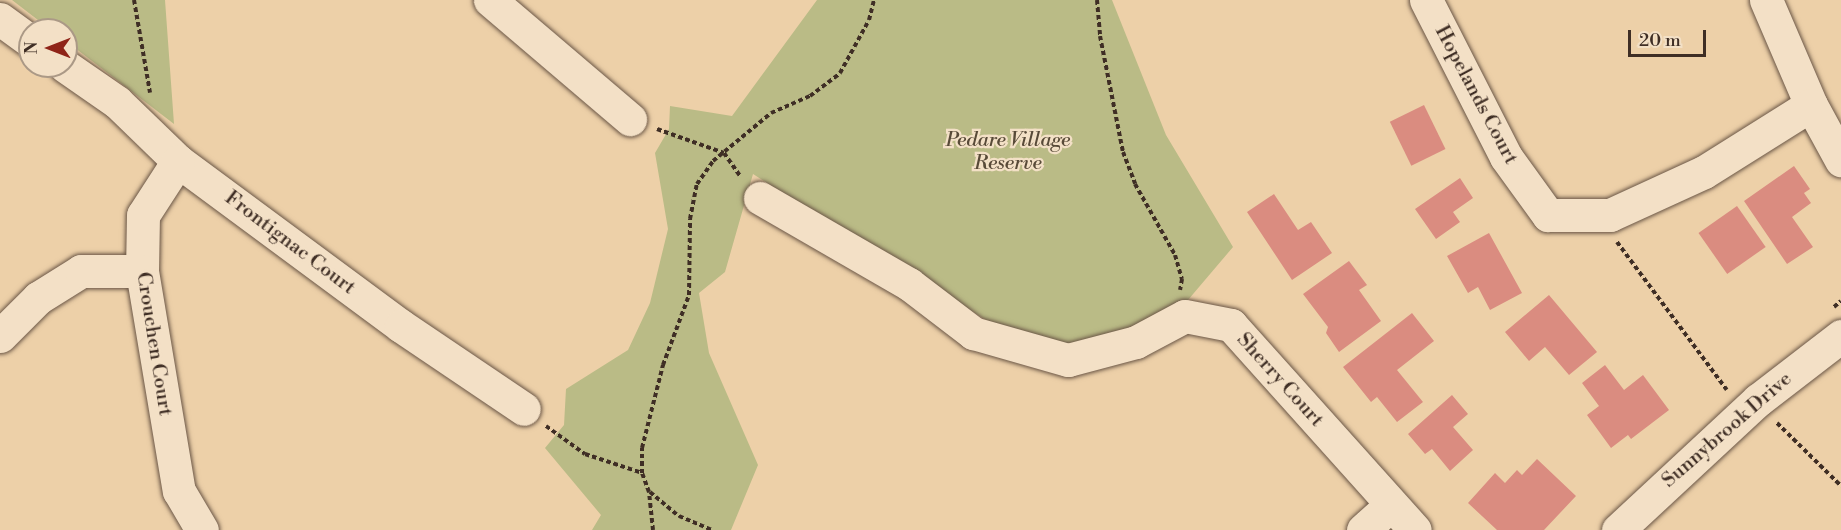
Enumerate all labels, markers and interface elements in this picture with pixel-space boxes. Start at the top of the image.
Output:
north arrow [18,18,78,78]
scale bar [1631,18,1709,56]
street label: Hopelands Court [1429,21,1523,169]
text: 20 m [1639,29,1681,52]
text: N [22,42,42,54]
park label: Pedare Village Reserve [946,129,1070,176]
street label: Frontignac Court [220,186,360,300]
street label: Crouchen Court [131,270,177,418]
street label: Sherry Court [1231,328,1329,432]
street label: Sunnybrook Drive [1657,367,1797,493]

